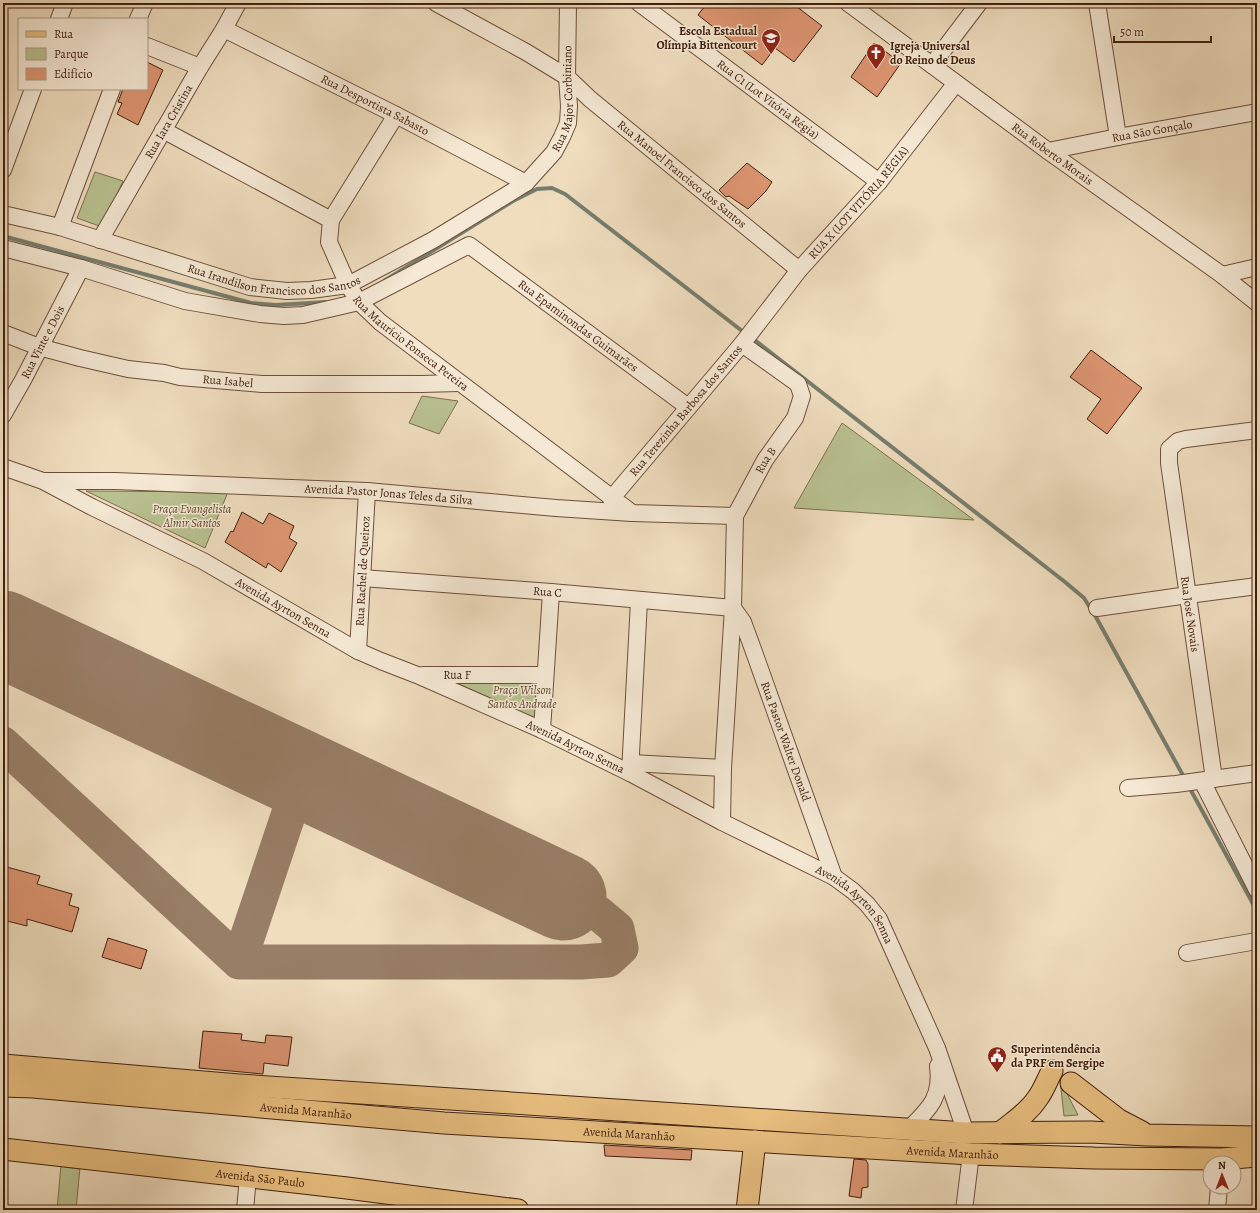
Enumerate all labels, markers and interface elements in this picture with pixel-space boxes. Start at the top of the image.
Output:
legend [18,18,148,90]
scale bar [1114,18,1211,44]
place label: Escola Estadual Olímpia Bittencourt [656,23,758,53]
text: 50 m [1120,24,1144,40]
text: Rua [54,26,73,42]
school or university icon: Escola Estadual Olímpia Bittencourt [760,27,782,55]
place label: Igreja Universal do Reino de Deus [890,38,976,68]
church icon: Igreja Universal do Reino de Deus [865,42,887,70]
street label: Rua Major Corbiniano [548,45,577,155]
text: Parque [54,46,89,62]
street label: Rua C1 (Lot Vitória Régia) [714,56,823,143]
text: Edifício [54,66,92,82]
street label: Rua Desportista Sabasto [318,71,432,139]
street label: Rua Iara Cristina [141,81,197,161]
street label: Rua São Gonçalo [1110,116,1194,146]
street label: Rua Manoel Francisco dos Santos [614,117,750,232]
street label: Rua Roberto Morais [1008,119,1097,189]
street label: RUA X (LOT VITÓRIA RÉGIA) [805,143,912,263]
street label: Rua Irandilson Francisco dos Santos [185,260,363,299]
street label: Rua Epaminondas Guimarães [515,276,642,376]
street label: Rua Maurício Fonseca Pereira [349,292,472,395]
street label: Rua Vinte e Dois [17,303,68,381]
street label: Rua Terezinha Barbosa dos Santos [626,341,746,480]
street label: Rua Isabel [202,371,254,391]
street label: Rua B [751,444,780,476]
street label: Avenida Pastor Jonas Teles da Silva [303,480,474,509]
park label: Praça Evangelista Almir Santos [153,501,232,531]
street label: Rua Rachel de Queiroz [351,516,374,627]
street label: Avenida Ayrton Senna [232,573,334,642]
street label: Rua José Novais [1177,575,1203,653]
street label: Rua C [532,583,563,601]
street label: Rua F [443,667,471,683]
street label: Rua Pastor Walter Donald [757,679,815,804]
park label: Praça Wilson Santos Andrade [488,682,557,712]
street label: Avenida Ayrton Senna [523,716,628,777]
street label: Avenida Ayrton Senna [812,861,897,947]
place label: Superintendência da PRF em Sergipe [1011,1041,1105,1071]
public building icon: Superintendência da PRF em Sergipe [986,1045,1008,1073]
street label: Avenida Maranhão [258,1099,352,1123]
street label: Avenida Maranhão [582,1123,676,1145]
street label: Avenida Maranhão [905,1142,999,1163]
north arrow [1202,1155,1242,1195]
text: N [1218,1158,1226,1173]
street label: Avenida São Paulo [214,1165,306,1191]

